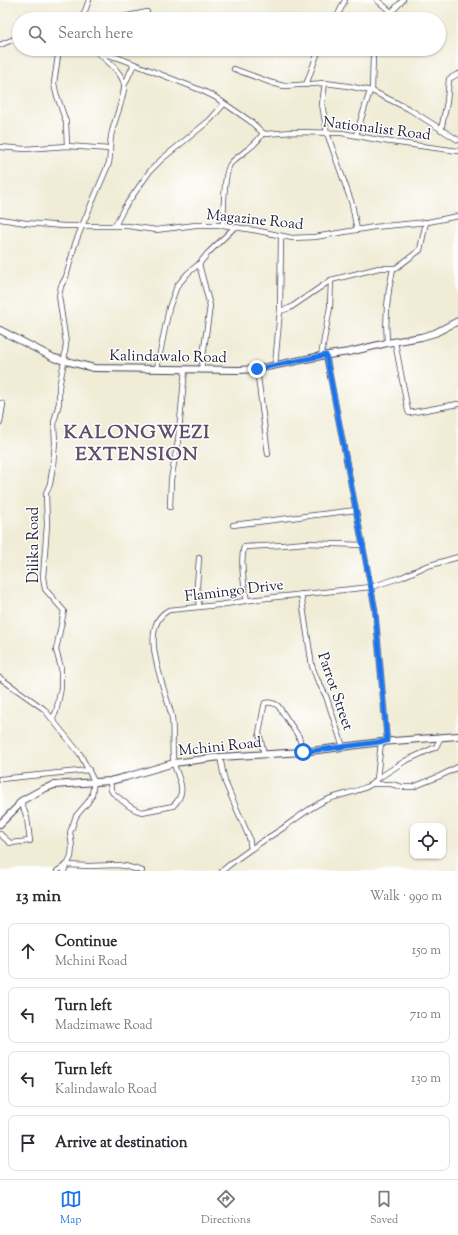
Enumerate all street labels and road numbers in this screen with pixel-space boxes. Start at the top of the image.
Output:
street label: Nationalist Road [322,112,432,147]
street label: Magazine Road [205,205,305,236]
street label: Kalindawalo Road [109,346,227,369]
street label: Dilika Road [24,506,45,583]
street label: Flamingo Drive [184,575,285,608]
street label: Parrot Street [311,650,358,733]
street label: Mchini Road [178,733,263,762]

